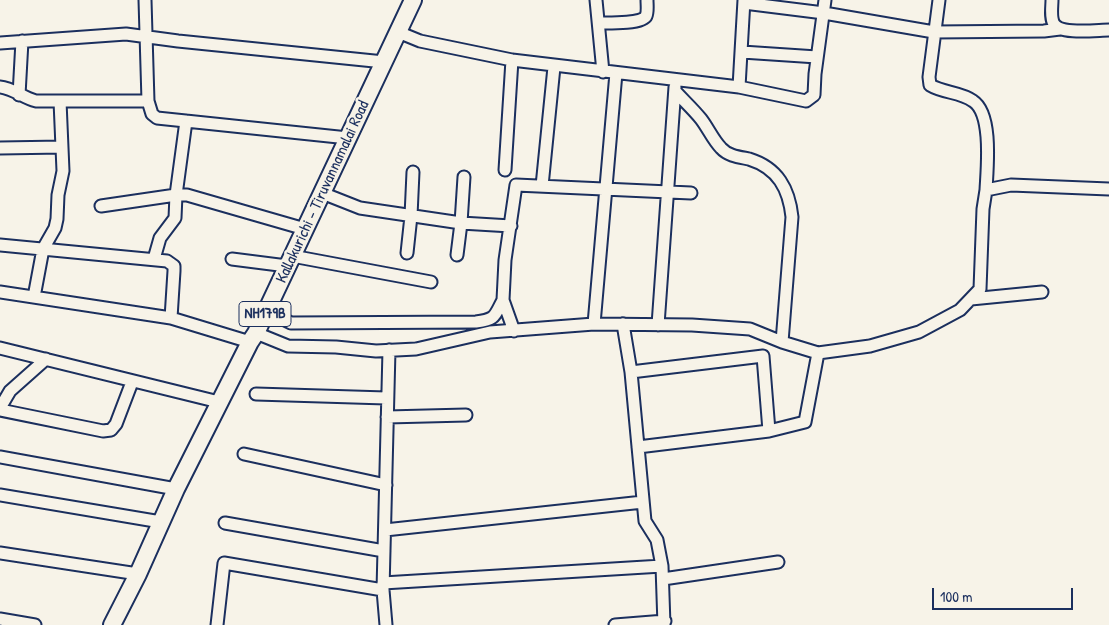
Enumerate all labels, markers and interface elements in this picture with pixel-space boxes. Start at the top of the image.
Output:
street label: Kallakurichi - Tiruvannamalai Road [272,98,374,286]
road number: NH179B [239,302,291,326]
scale bar [934,578,1075,610]
text: 100 m [940,586,973,607]

